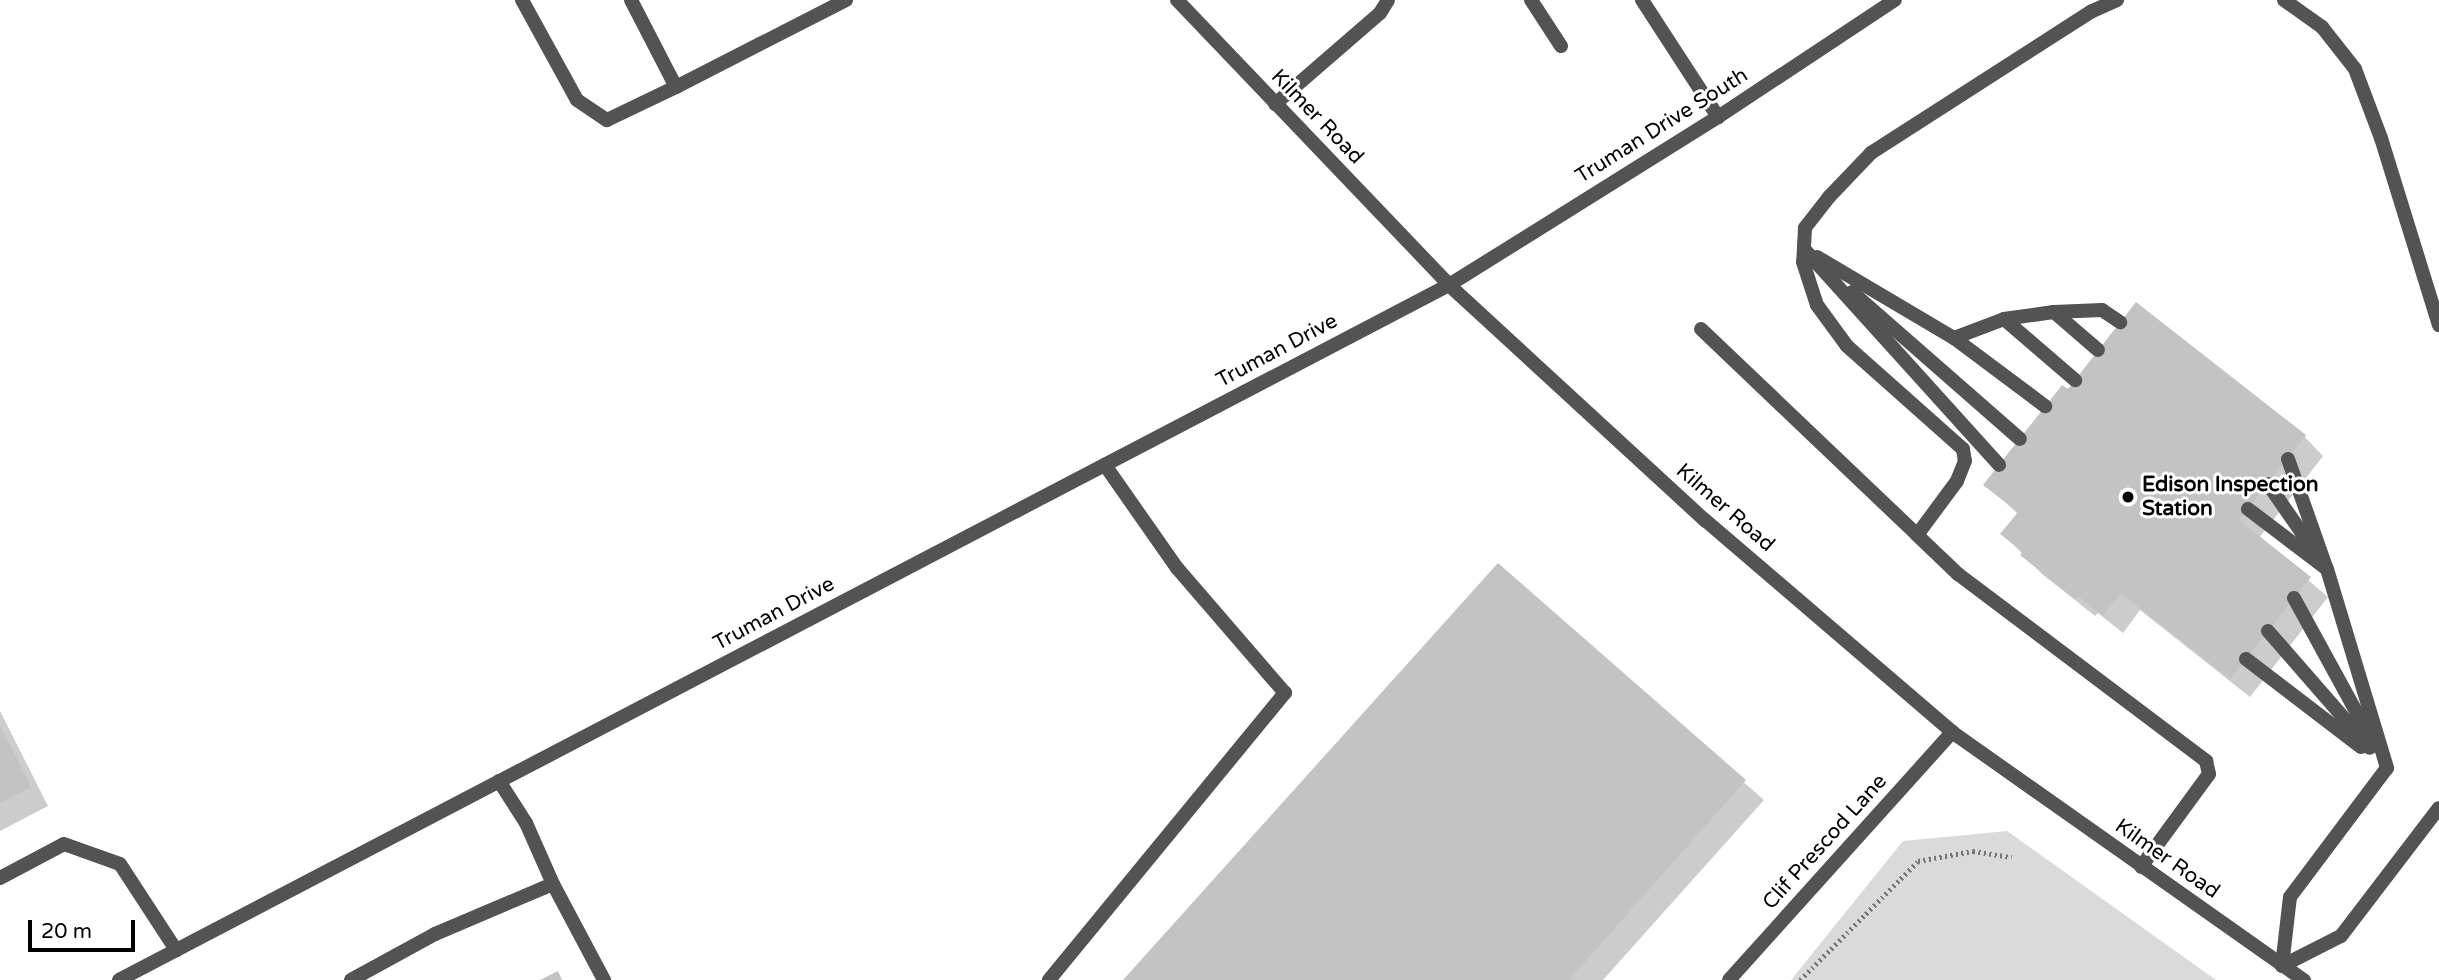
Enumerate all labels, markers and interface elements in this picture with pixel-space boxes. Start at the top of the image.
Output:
street label: Truman Drive South [1571,63,1753,189]
street label: Kilmer Road [1266,64,1368,170]
street label: Truman Drive [1212,309,1342,393]
street label: Kilmer Road [1671,458,1779,558]
place label: Edison Inspection Station [2142,472,2318,522]
marker: Edison Inspection Station [2120,489,2136,505]
street label: Truman Drive [709,572,839,656]
street label: Clif Prescod Lane [1758,769,1892,915]
street label: Kilmer Road [2110,814,2224,904]
scale bar [32,906,138,950]
text: 20 m [41,919,92,944]

